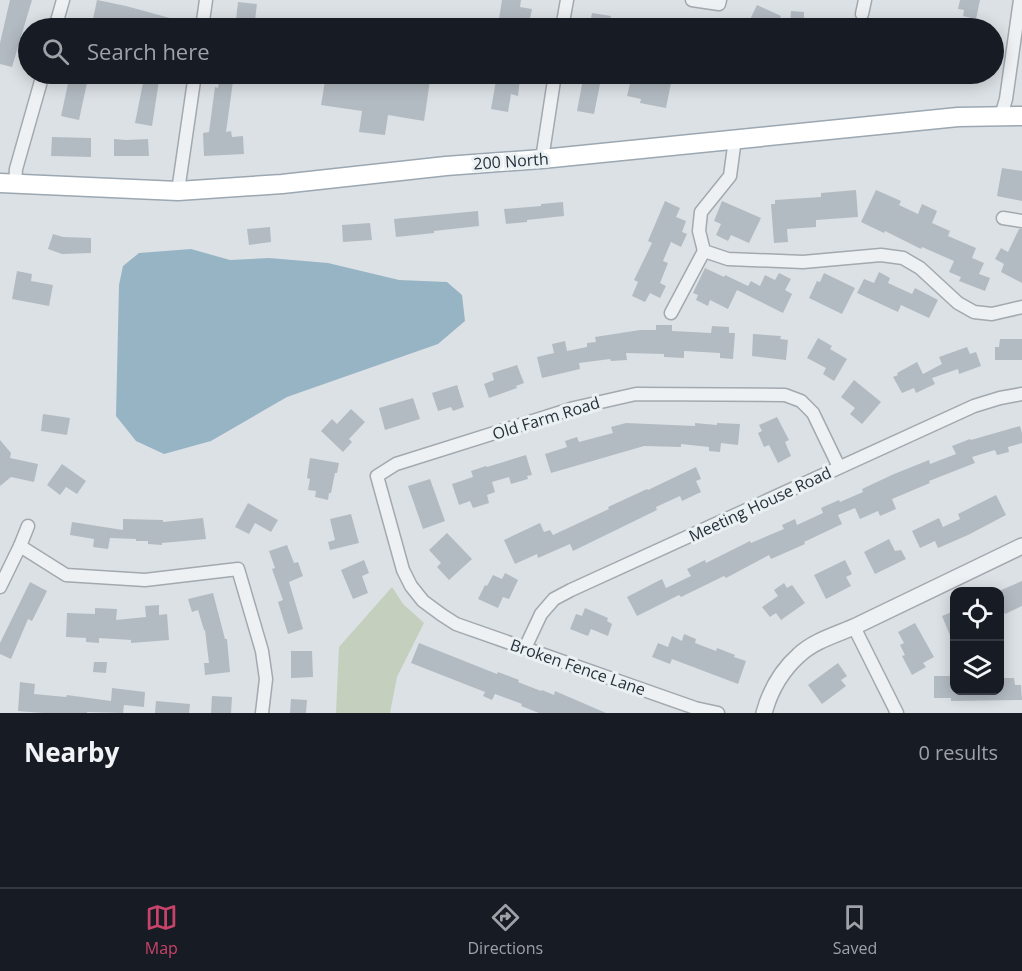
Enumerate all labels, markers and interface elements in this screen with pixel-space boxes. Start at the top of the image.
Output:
search box [18,18,1004,84]
icon: search [39,35,72,68]
text: Search here [87,36,210,66]
street label: 200 North [473,147,549,175]
street label: Old Farm Road [490,391,602,445]
street label: Meeting House Road [685,461,835,547]
map controls [950,587,1004,695]
button: locate [950,587,1004,641]
street label: Broken Fence Lane [507,634,649,700]
button: layers [950,641,1004,695]
text: Nearby [24,734,119,770]
text: 0 results [918,739,998,766]
tab: Map [145,901,178,959]
tab: Directions [467,901,543,959]
tab: Saved [833,901,877,959]

